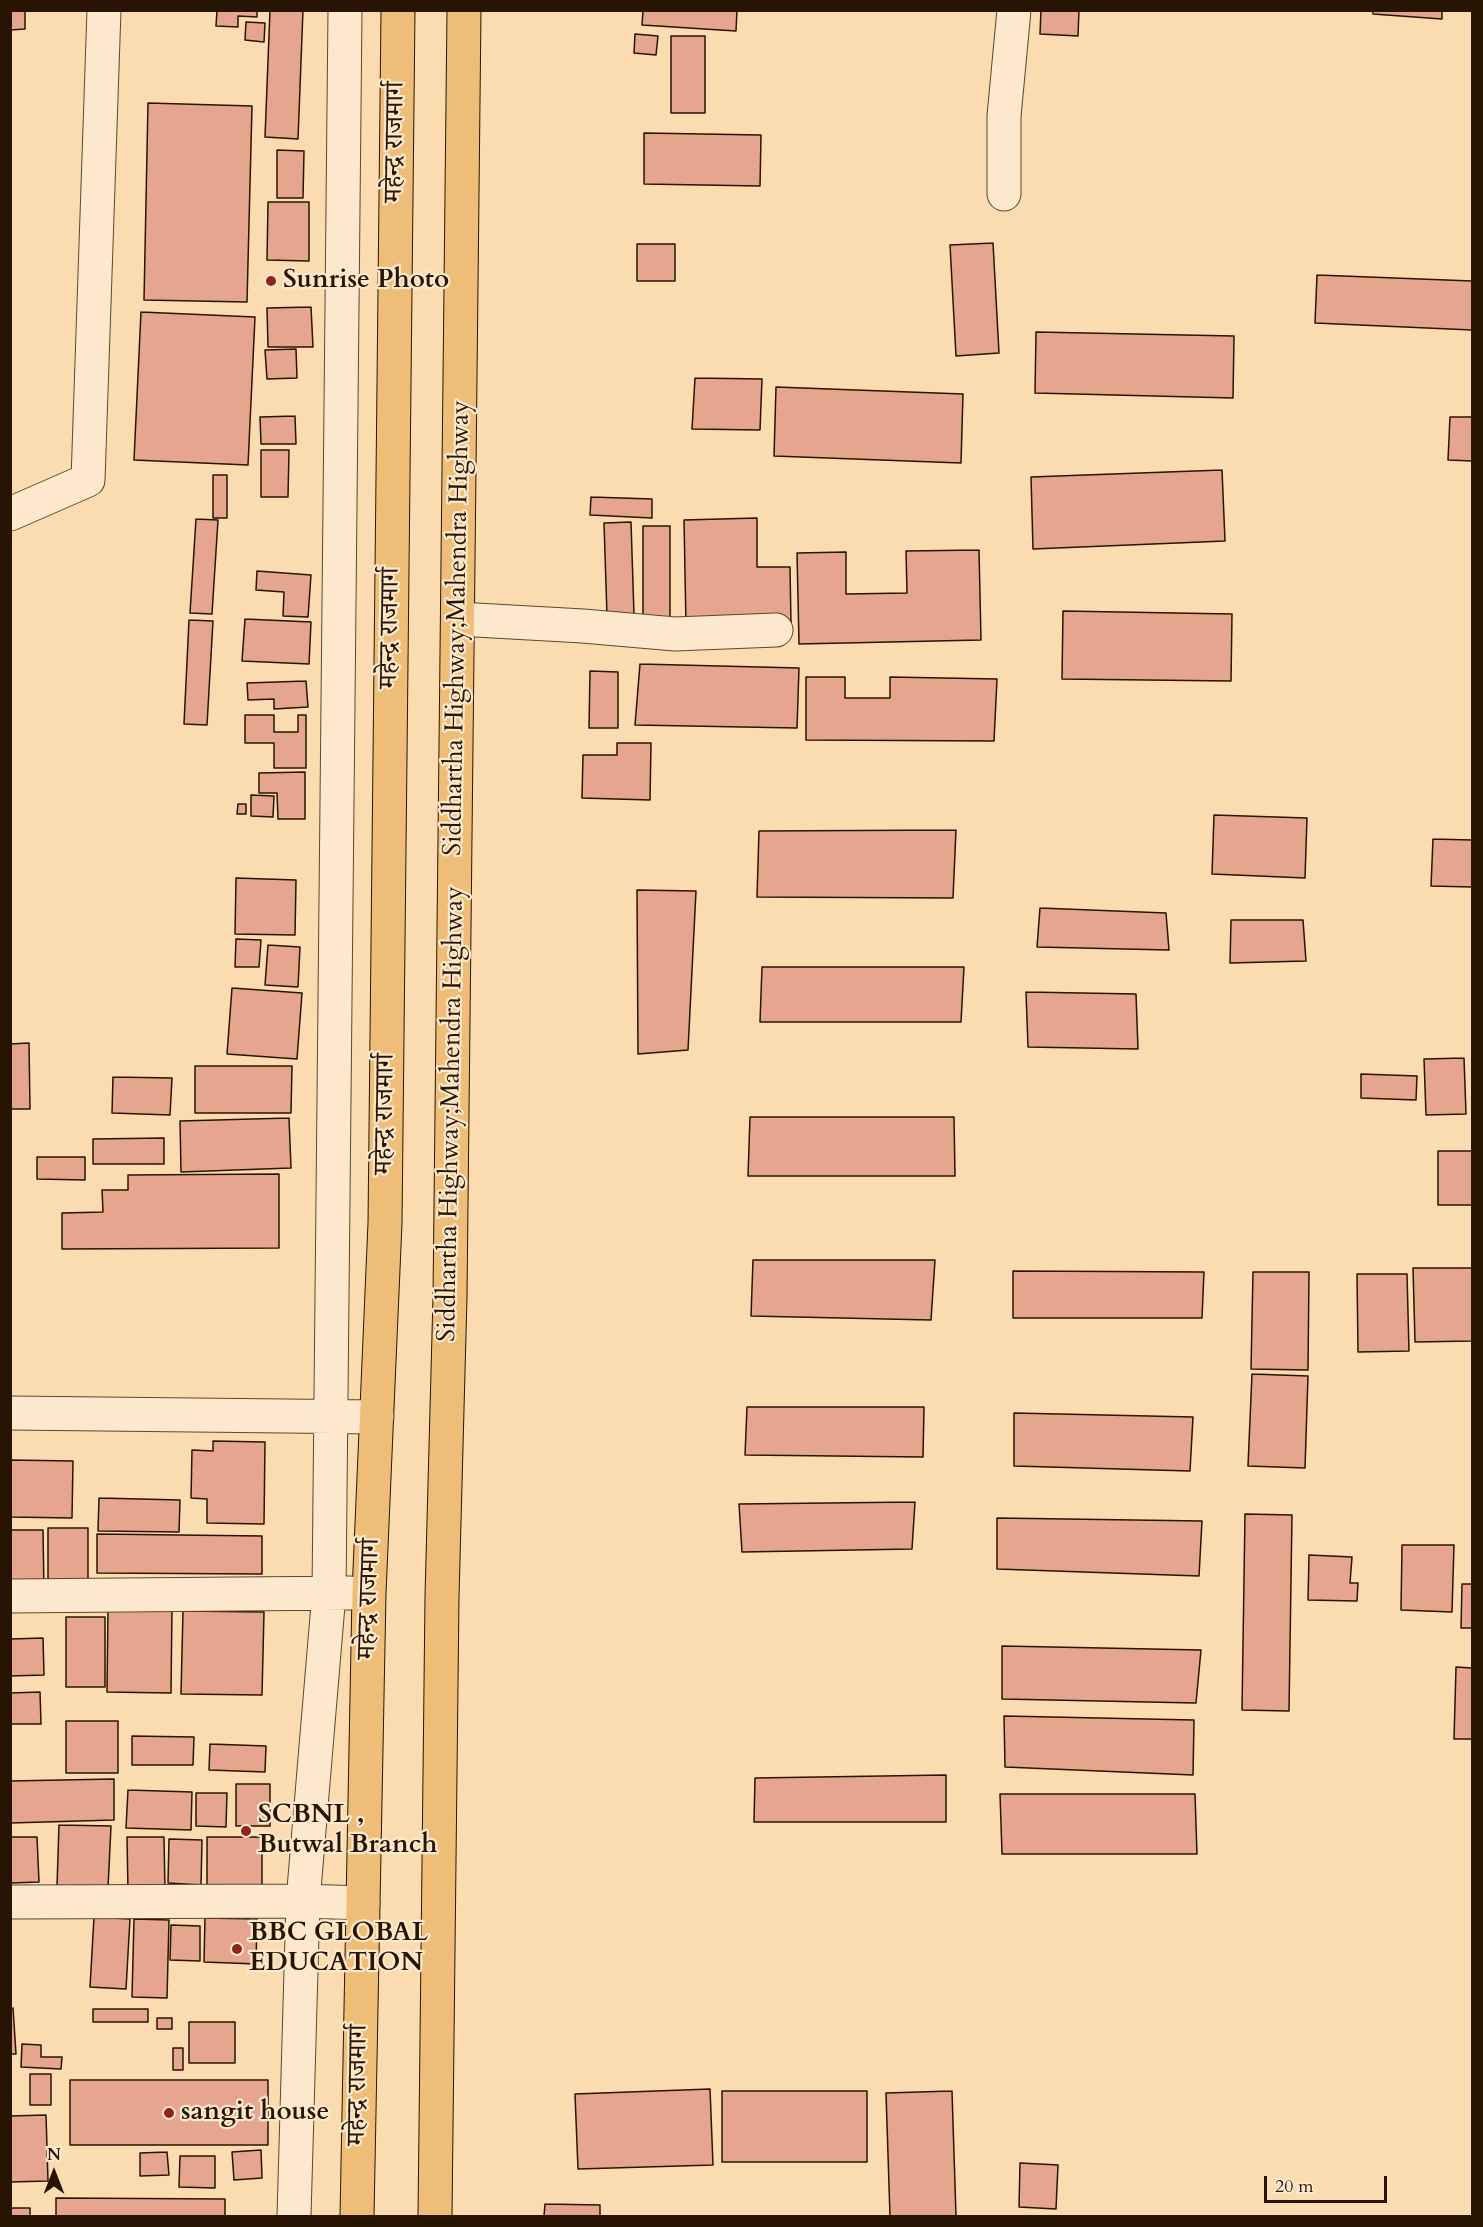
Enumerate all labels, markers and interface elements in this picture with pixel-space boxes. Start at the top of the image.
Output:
street label: महेन्द्र राजमार्ग [379,81,413,203]
place label: Sunrise Photo [283,265,449,297]
marker: Sunrise Photo [264,274,278,288]
street label: Siddhartha Highway;Mahendra Highway [438,400,478,856]
street label: महेन्द्र राजमार्ग [374,567,408,689]
street label: Siddhartha Highway;Mahendra Highway [432,886,472,1342]
street label: महेन्द्र राजमार्ग [369,1053,403,1175]
street label: महेन्द्र राजमार्ग [352,1538,388,1660]
place label: SCBNL , Butwal Branch [258,1800,437,1862]
marker: SCBNL , Butwal Branch [239,1824,253,1838]
place label: BBC GLOBAL EDUCATION [249,1918,428,1979]
marker: BBC GLOBAL EDUCATION [230,1942,244,1956]
street label: महेन्द्र राजमार्ग [342,2024,376,2146]
place label: sangit house [181,2097,329,2129]
marker: sangit house [162,2106,176,2120]
north arrow [24,2143,84,2203]
text: N [47,2144,61,2166]
scale bar [1267,2164,1390,2202]
text: 20 m [1275,2174,1314,2199]

